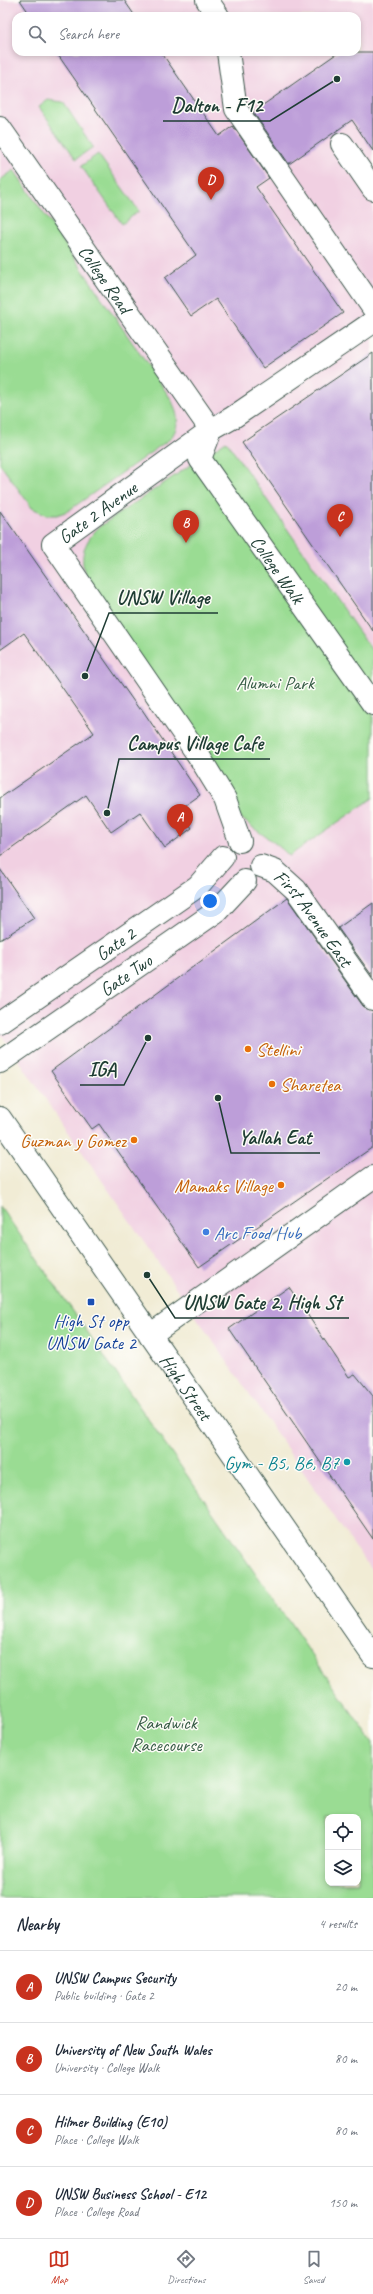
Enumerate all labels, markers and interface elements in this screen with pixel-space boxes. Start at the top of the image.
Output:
search box [12,12,361,56]
icon: search [26,23,48,45]
text: Search here [58,25,119,44]
callout: Dalton - F12 [163,89,270,121]
text: Dalton - F12 [172,93,264,118]
pin: D [198,167,224,200]
street label: College Road [72,241,139,321]
street label: Gate 2 Avenue [54,475,144,549]
pin: C [327,504,353,537]
pin: B [173,510,199,543]
street label: College Walk [245,531,310,609]
callout: UNSW Village [109,581,218,613]
text: UNSW Village [117,585,211,610]
park label: Alumni Park [236,671,315,695]
callout: Campus Village Cafe [119,727,270,759]
text: Campus Village Cafe [127,731,265,756]
pin: A [167,804,193,837]
street label: First Avenue East [269,865,358,973]
your location [200,891,220,911]
street label: Gate 2 [91,921,141,966]
street label: Gate Two [95,948,158,1002]
place label: Stellini [256,1038,303,1062]
marker: Stellini [243,1044,253,1054]
callout: IGA [80,1053,124,1085]
text: IGA [88,1057,117,1082]
place label: Sharetea [280,1073,342,1097]
marker: Sharetea [267,1079,277,1089]
callout: Yallah Eat [231,1121,320,1153]
text: Yallah Eat [239,1125,314,1150]
place label: Guzman y Gomez [20,1129,127,1153]
marker: Guzman y Gomez [129,1135,139,1145]
place label: Mamaks Village [174,1174,275,1198]
marker: Mamaks Village [276,1180,286,1190]
place label: Arc Food Hub [214,1221,303,1245]
marker: Arc Food Hub [201,1227,211,1237]
callout: UNSW Gate 2, High St [175,1286,349,1318]
text: UNSW Gate 2, High St [183,1290,344,1315]
marker: High St opp UNSW Gate 2 [86,1297,96,1307]
place label: High St opp UNSW Gate 2 [46,1309,137,1355]
street label: High Street [154,1349,218,1427]
place label: Gym - B5, B6, B7 [224,1451,340,1475]
marker: Gym - B5, B6, B7 [342,1457,352,1467]
park label: Randwick Racecourse [130,1711,203,1757]
map controls [325,1814,361,1886]
button: locate [325,1814,361,1850]
button: layers [325,1850,361,1886]
text: Nearby [16,1914,59,1935]
text: 4 results [319,1916,357,1932]
text: UNSW Campus Security [54,1969,176,1988]
text: A [26,1979,32,1995]
text: 20 m [335,1979,357,1995]
text: Public building · Gate 2 [54,1988,154,2004]
text: University of New South Wales [54,2041,212,2060]
text: B [26,2051,32,2067]
text: 80 m [335,2051,357,2067]
text: University · College Walk [54,2060,159,2076]
text: Hilmer Building (E10) [54,2113,167,2132]
text: C [26,2123,32,2139]
text: 80 m [335,2123,357,2139]
text: Place · College Walk [54,2132,139,2148]
text: UNSW Business School - E12 [54,2185,206,2204]
text: D [25,2195,33,2211]
text: 150 m [329,2195,357,2211]
text: Place · College Road [54,2204,139,2220]
tab: Map [48,2248,70,2286]
tab: Directions [167,2248,206,2286]
tab: Saved [303,2248,325,2286]

